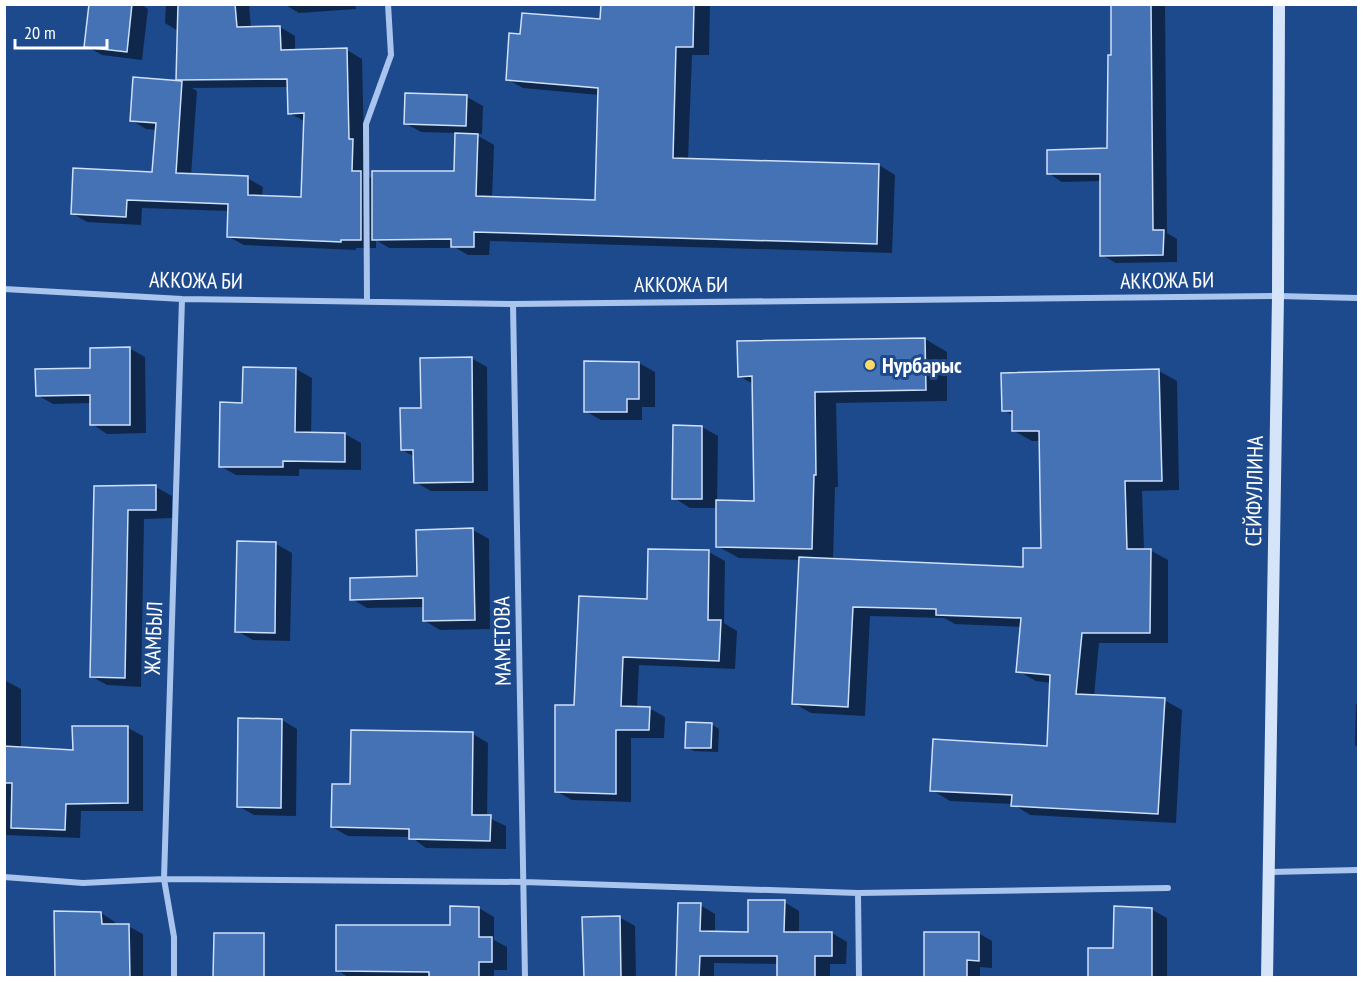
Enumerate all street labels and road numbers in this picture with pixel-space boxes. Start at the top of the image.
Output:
street label: АККОЖА БИ [149,265,243,295]
street label: АККОЖА БИ [1120,265,1214,295]
street label: АККОЖА БИ [634,270,728,298]
street label: СЕЙФУЛЛИНА [1239,435,1269,547]
street label: МАМЕТОВА [487,595,517,686]
street label: ЖАМБЫЛ [138,601,168,676]

